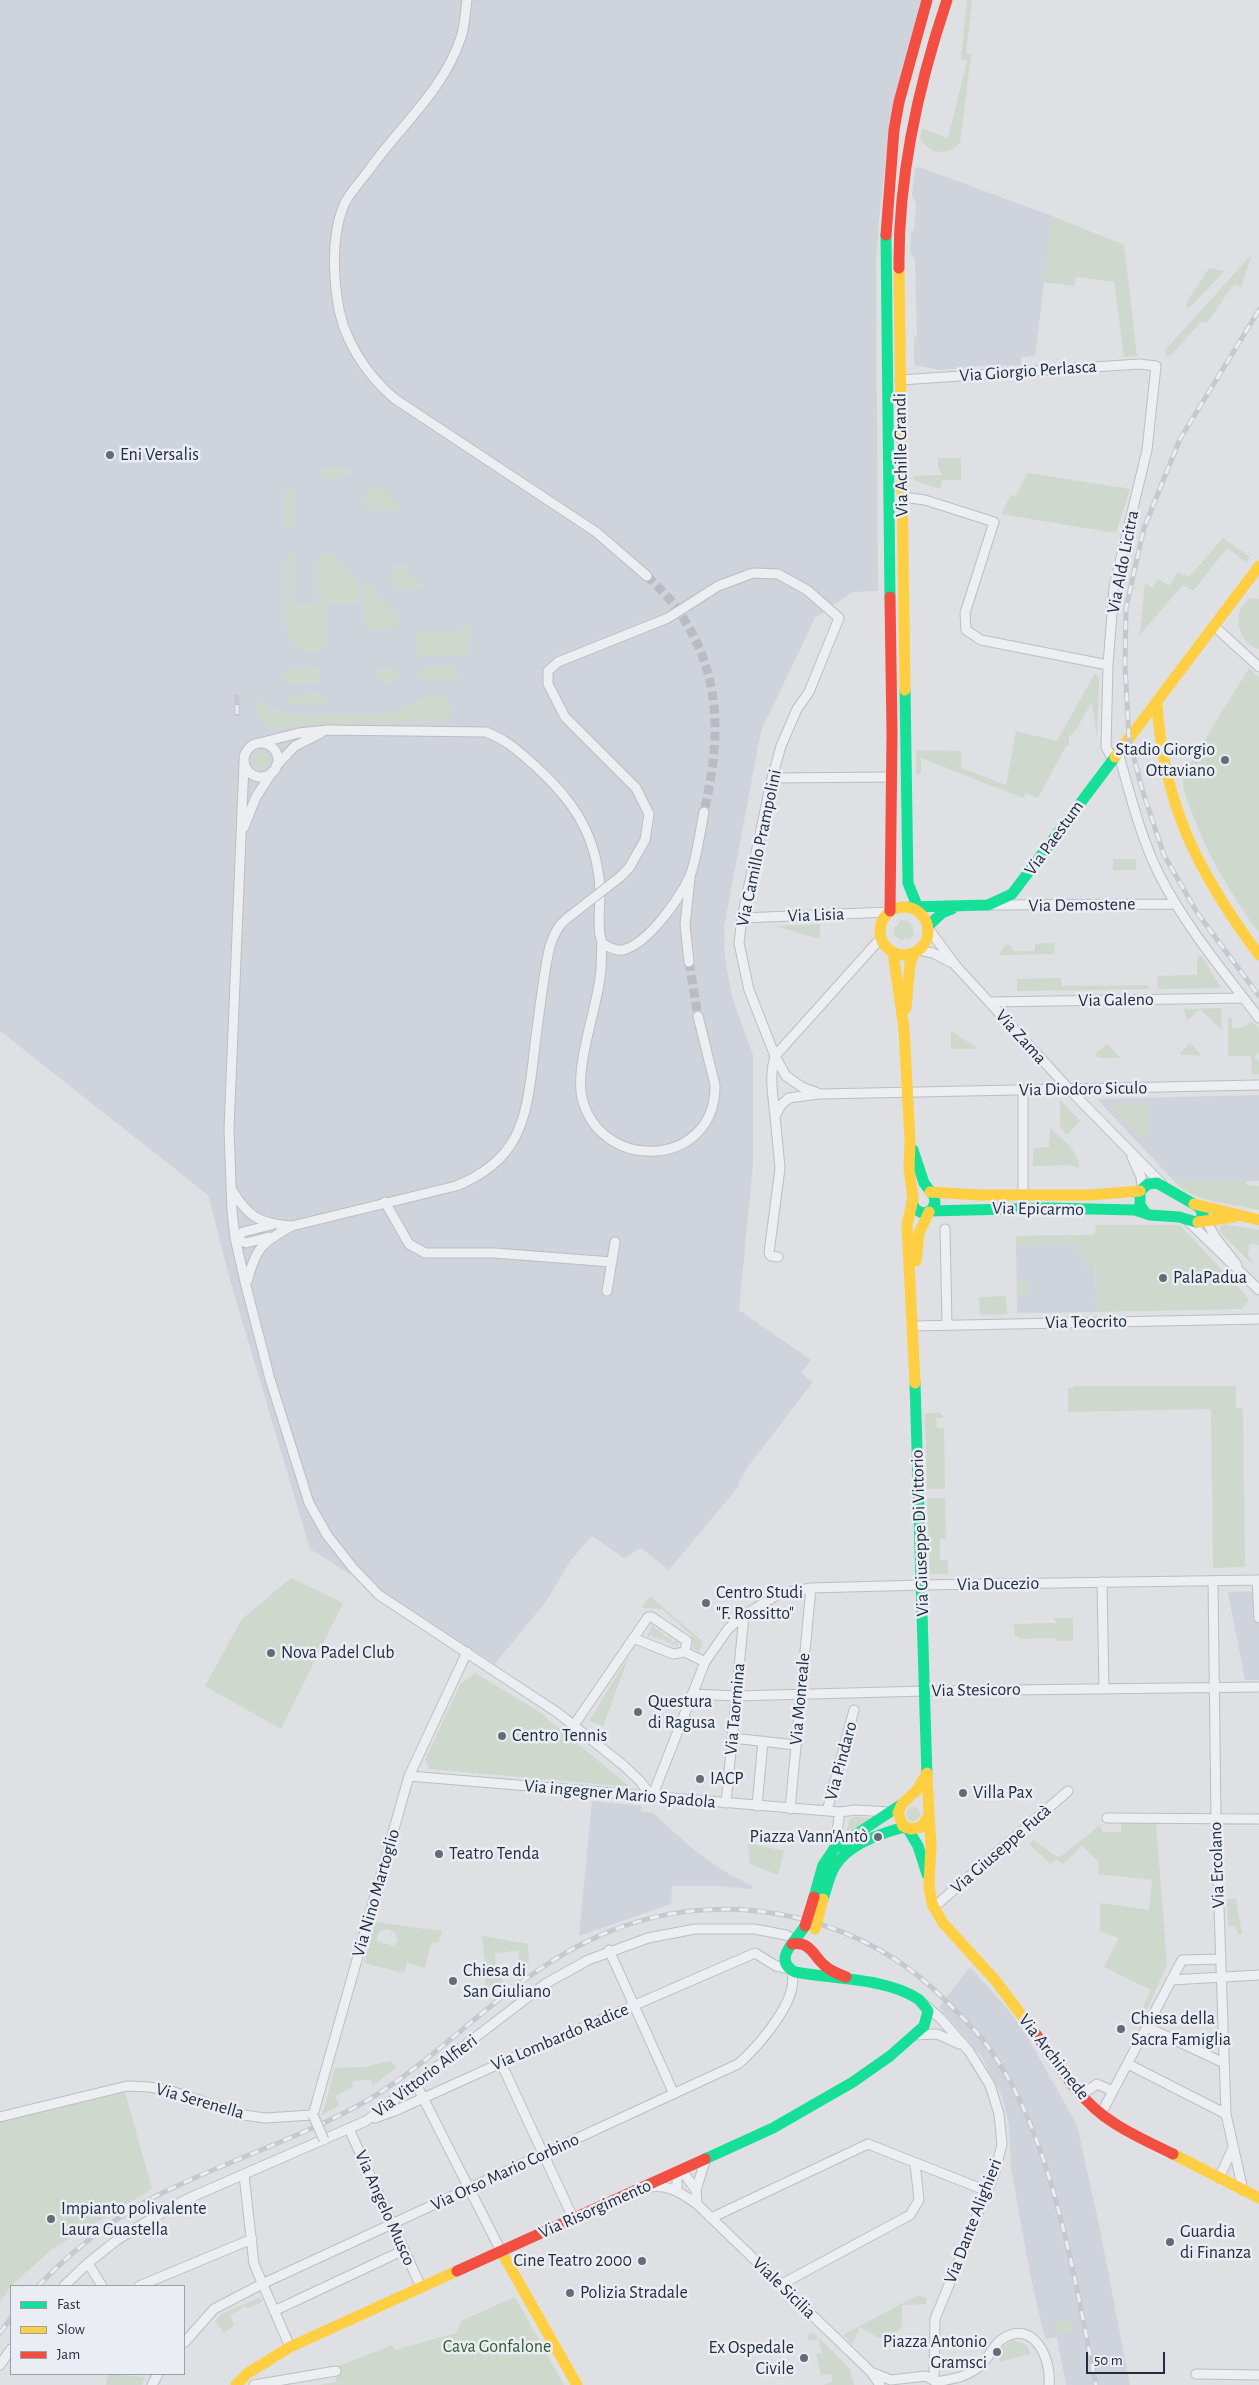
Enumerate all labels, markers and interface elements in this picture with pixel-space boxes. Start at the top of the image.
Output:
street label: Via Giorgio Perlasca [959,355,1097,387]
street label: Via Achille Grandi [889,393,913,517]
place label: Eni Versalis [120,444,199,466]
marker: Eni Versalis [104,449,116,461]
street label: Via Aldo Licitra [1102,509,1144,615]
place label: Stadio Giorgio Ottaviano [1115,739,1215,782]
marker: Stadio Giorgio Ottaviano [1219,754,1231,766]
street label: Via Camillo Prampolini [732,767,786,929]
street label: Via Paestum [1020,796,1088,880]
street label: Via Demostene [1028,893,1136,917]
street label: Via Lisia [787,903,845,927]
street label: Via Galeno [1078,989,1154,1011]
street label: Via Zama [991,1005,1051,1069]
street label: Via Diodoro Siculo [1019,1077,1147,1101]
street label: Via Epicarmo [992,1197,1084,1221]
place label: PalaPadua [1173,1267,1247,1289]
marker: PalaPadua [1157,1272,1169,1284]
street label: Via Teocrito [1045,1310,1127,1334]
street label: Via Giuseppe Di Vittorio [906,1449,934,1617]
street label: Via Ducezio [957,1572,1039,1596]
place label: Centro Studi "F. Rossitto" [716,1582,803,1625]
marker: Centro Studi "F. Rossitto" [700,1597,712,1609]
place label: Nova Padel Club [281,1642,395,1664]
marker: Nova Padel Club [265,1647,277,1659]
street label: Via Monreale [785,1652,815,1746]
street label: Via Taormina [720,1662,750,1756]
street label: Via Stesicoro [931,1678,1021,1702]
place label: Questura di Ragusa [648,1691,716,1734]
marker: Questura di Ragusa [632,1706,644,1718]
street label: Via Pindaro [820,1719,862,1803]
place label: Centro Tennis [512,1725,607,1747]
marker: Centro Tennis [496,1730,508,1742]
place label: IACP [710,1768,744,1790]
marker: IACP [694,1773,706,1785]
street label: Via ingegner Mario Spadola [523,1775,717,1813]
place label: Villa Pax [973,1782,1033,1804]
marker: Villa Pax [957,1787,969,1799]
street label: Via Giuseppe Fucà [946,1800,1056,1898]
street label: Via Ercolano [1205,1821,1229,1909]
street label: Via Nino Martoglio [347,1826,405,1960]
place label: Piazza Vann'Antò [750,1826,868,1848]
marker: Piazza Vann'Antò [872,1831,884,1843]
place label: Teatro Tenda [449,1843,539,1865]
marker: Teatro Tenda [433,1848,445,1860]
place label: Chiesa di San Giuliano [463,1960,551,2002]
marker: Chiesa di San Giuliano [447,1975,459,1987]
street label: Via Lombardo Radice [488,1998,632,2076]
place label: Chiesa della Sacra Famiglia [1131,2008,1231,2050]
street label: Via Archimede [1014,2010,1094,2104]
marker: Chiesa della Sacra Famiglia [1115,2023,1127,2035]
street label: Via Vittorio Alfieri [368,2030,482,2122]
street label: Via Serenella [153,2078,247,2124]
street label: Via Orso Mario Corbino [428,2128,582,2216]
street label: Via Angelo Musco [350,2147,420,2269]
street label: Via Dante Alighieri [939,2156,1007,2286]
street label: Via Risorgimento [535,2175,655,2243]
place label: Impianto polivalente Laura Guastella [61,2198,207,2240]
marker: Impianto polivalente Laura Guastella [45,2213,57,2225]
place label: Guardia di Finanza [1180,2221,1251,2264]
marker: Guardia di Finanza [1164,2236,1176,2248]
place label: Cine Teatro 2000 [513,2250,632,2272]
street label: Viale Sicilia [748,2253,820,2323]
marker: Cine Teatro 2000 [636,2255,648,2267]
place label: Polizia Stradale [580,2282,688,2304]
legend [10,2285,185,2375]
marker: Polizia Stradale [564,2287,576,2299]
text: Fast [57,2297,80,2312]
text: Slow [57,2322,85,2337]
place label: Piazza Antonio Gramsci [883,2331,987,2374]
park label: Cava Gonfalone [443,2336,551,2358]
place label: Ex Ospedale Civile [709,2337,794,2380]
scale bar [1089,2342,1168,2374]
marker: Piazza Antonio Gramsci [991,2346,1003,2358]
text: Jam [57,2347,80,2362]
marker: Ex Ospedale Civile [798,2352,810,2364]
text: 50 m [1094,2353,1123,2368]

